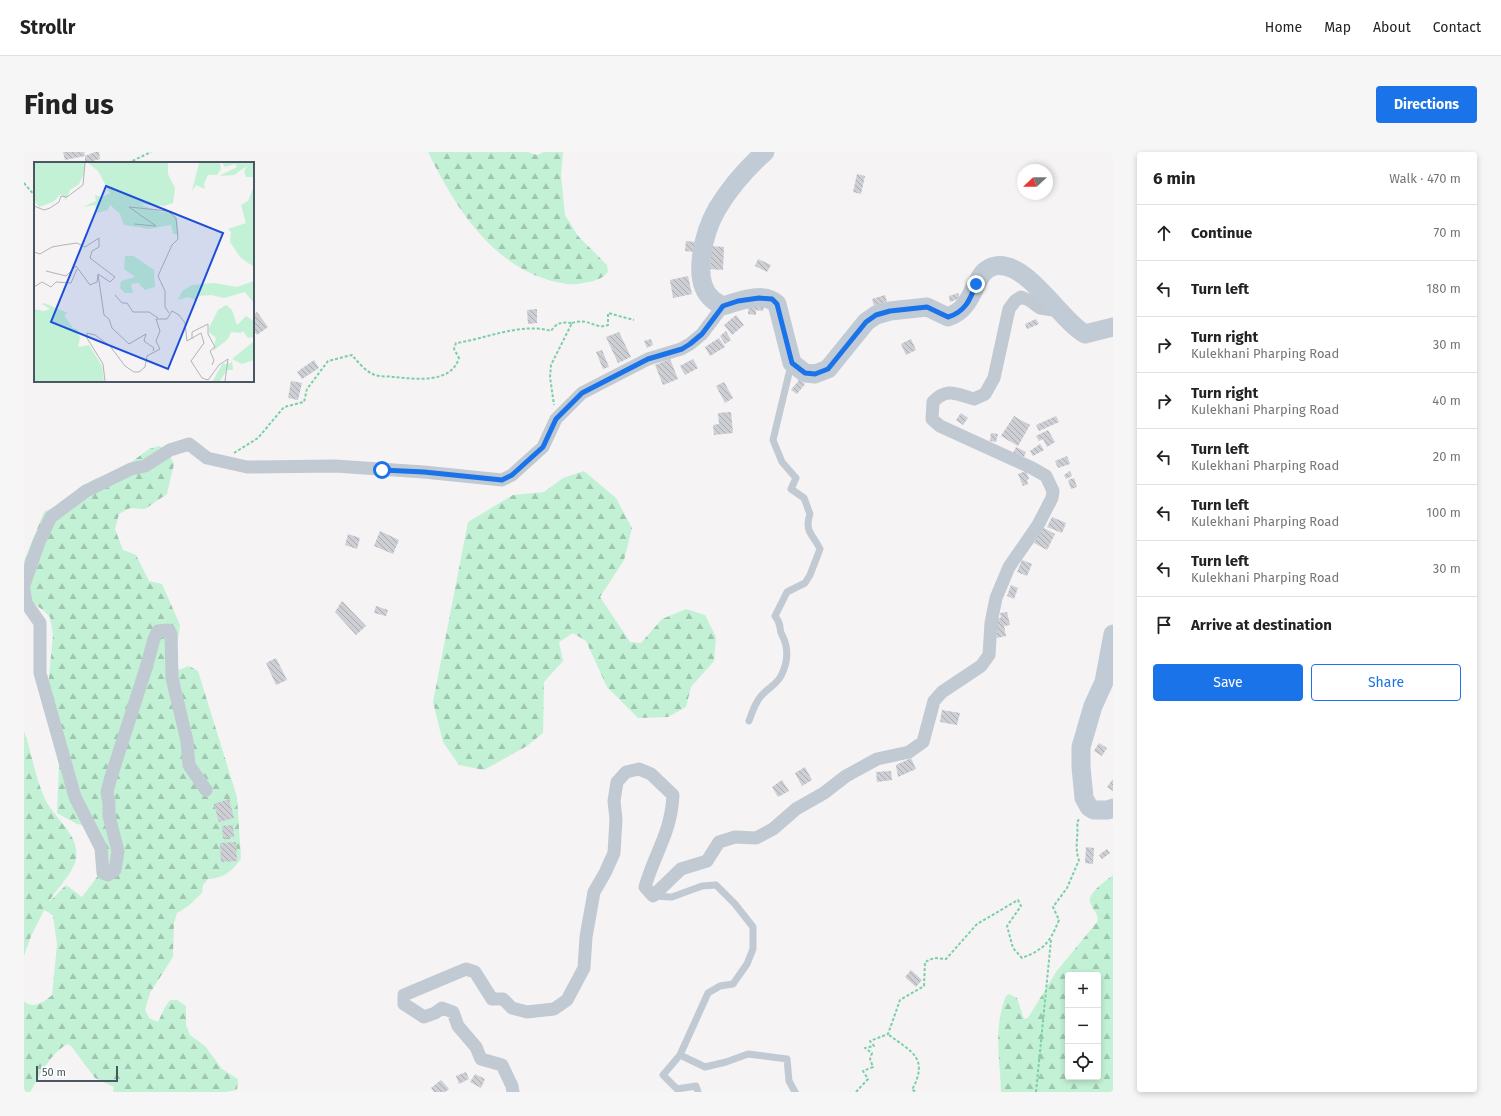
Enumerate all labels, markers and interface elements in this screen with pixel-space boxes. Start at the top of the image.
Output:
text: Strollr [20,16,75,39]
text: Home [1265,19,1302,36]
text: Map [1324,19,1351,36]
text: About [1373,19,1411,36]
text: Contact [1433,19,1481,36]
button: Directions [1376,86,1477,123]
text: Find us [24,88,114,121]
inset map [34,162,254,382]
north arrow [1017,164,1053,200]
text: 6 min [1153,168,1196,189]
text: Walk · 470 m [1389,171,1461,186]
icon: ahead [1153,222,1175,244]
text: Continue [1191,224,1252,242]
text: 70 m [1434,225,1461,240]
route end [967,275,985,293]
icon: left [1153,278,1175,300]
text: Turn left [1191,280,1249,298]
text: 180 m [1426,281,1461,296]
text: Turn right [1191,328,1258,346]
icon: right [1153,334,1175,356]
text: 30 m [1433,337,1461,352]
text: Kulekhani Pharping Road [1191,346,1339,361]
text: Turn right [1191,384,1258,402]
icon: right [1153,390,1175,412]
text: 40 m [1432,393,1461,408]
text: Kulekhani Pharping Road [1191,402,1339,417]
text: Turn left [1191,440,1249,458]
icon: left [1153,446,1175,468]
text: 20 m [1433,449,1461,464]
text: Kulekhani Pharping Road [1191,458,1339,473]
route start [373,461,391,479]
text: Turn left [1191,496,1249,514]
icon: left [1153,502,1175,524]
text: 100 m [1426,505,1461,520]
text: Kulekhani Pharping Road [1191,514,1339,529]
text: Turn left [1191,552,1249,570]
icon: left [1153,558,1175,580]
text: 30 m [1433,561,1461,576]
text: Kulekhani Pharping Road [1191,570,1339,585]
icon: arrive [1153,614,1175,636]
text: Arrive at destination [1191,616,1332,634]
button: Save [1153,664,1303,701]
button: Share [1311,664,1461,701]
map controls [1065,972,1101,1080]
button: + [1065,972,1101,1008]
button: − [1065,1008,1101,1044]
button: locate [1065,1044,1101,1080]
scale bar [36,1064,118,1083]
text: 50 m [42,1066,66,1079]

